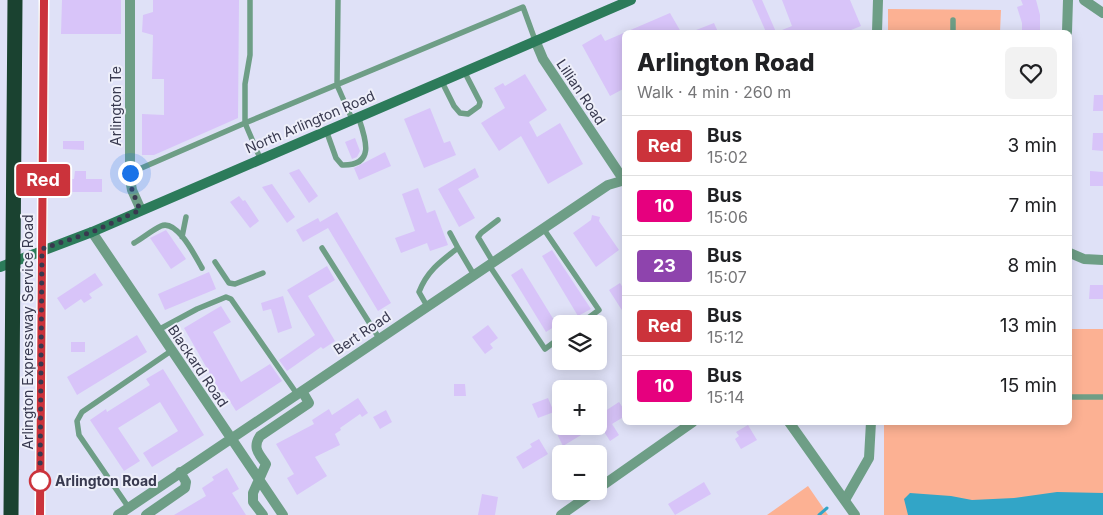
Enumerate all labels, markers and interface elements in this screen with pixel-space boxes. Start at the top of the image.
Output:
button: heart [1005,47,1057,99]
text: Arlington Road [637,48,815,77]
street label: Lillian Road [553,56,610,128]
street label: Arlington Te [107,66,124,146]
text: Walk · 4 min · 260 m [637,82,791,102]
street label: North Arlington Road [243,87,377,156]
text: Bus [707,124,742,147]
text: 3 min [1007,134,1057,157]
text: Red [648,135,681,156]
text: 15:02 [707,147,748,167]
your location [118,161,143,186]
line badge: Red [14,164,72,196]
text: Red [26,169,60,190]
text: Bus [707,184,742,207]
text: 7 min [1008,194,1057,217]
text: 10 [655,195,674,216]
text: 15:06 [707,207,748,227]
street label: Arlington Expressway Service Road [19,214,36,450]
text: Bus [707,244,742,267]
text: 8 min [1007,254,1057,277]
text: 23 [653,255,676,276]
text: 15:07 [707,267,747,287]
text: Bus [707,304,742,327]
street label: Bert Road [330,307,393,358]
text: 13 min [1000,314,1057,337]
map controls [552,315,607,500]
button: layers [552,315,607,370]
text: Red [648,315,681,336]
street label: Blackard Road [165,321,232,410]
text: 15:12 [707,327,744,347]
text: Bus [707,364,742,387]
text: 15 min [1000,374,1057,397]
text: 10 [655,375,674,396]
button: + [552,380,607,435]
text: 15:14 [707,387,745,407]
button: − [552,445,607,500]
marker: Arlington Road [29,470,51,492]
place label: Arlington Road [55,472,157,489]

